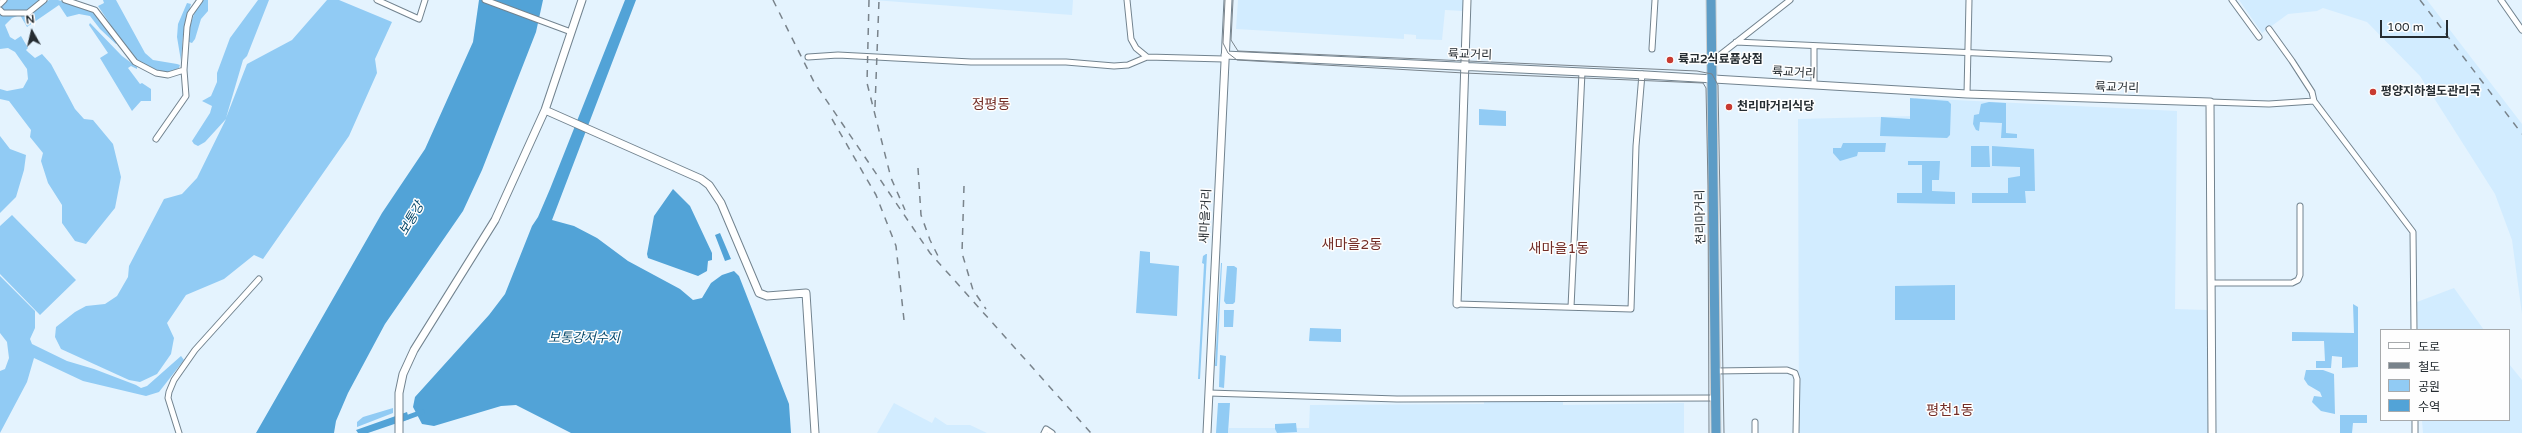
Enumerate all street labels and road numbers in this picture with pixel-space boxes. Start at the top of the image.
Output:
street label: 륙교거리 [1448,47,1492,63]
street label: 륙교거리 [1772,65,1816,81]
street label: 륙교거리 [2095,80,2139,96]
street label: 새마을거리 [1197,188,1215,244]
street label: 천리마거리 [1693,189,1709,245]

